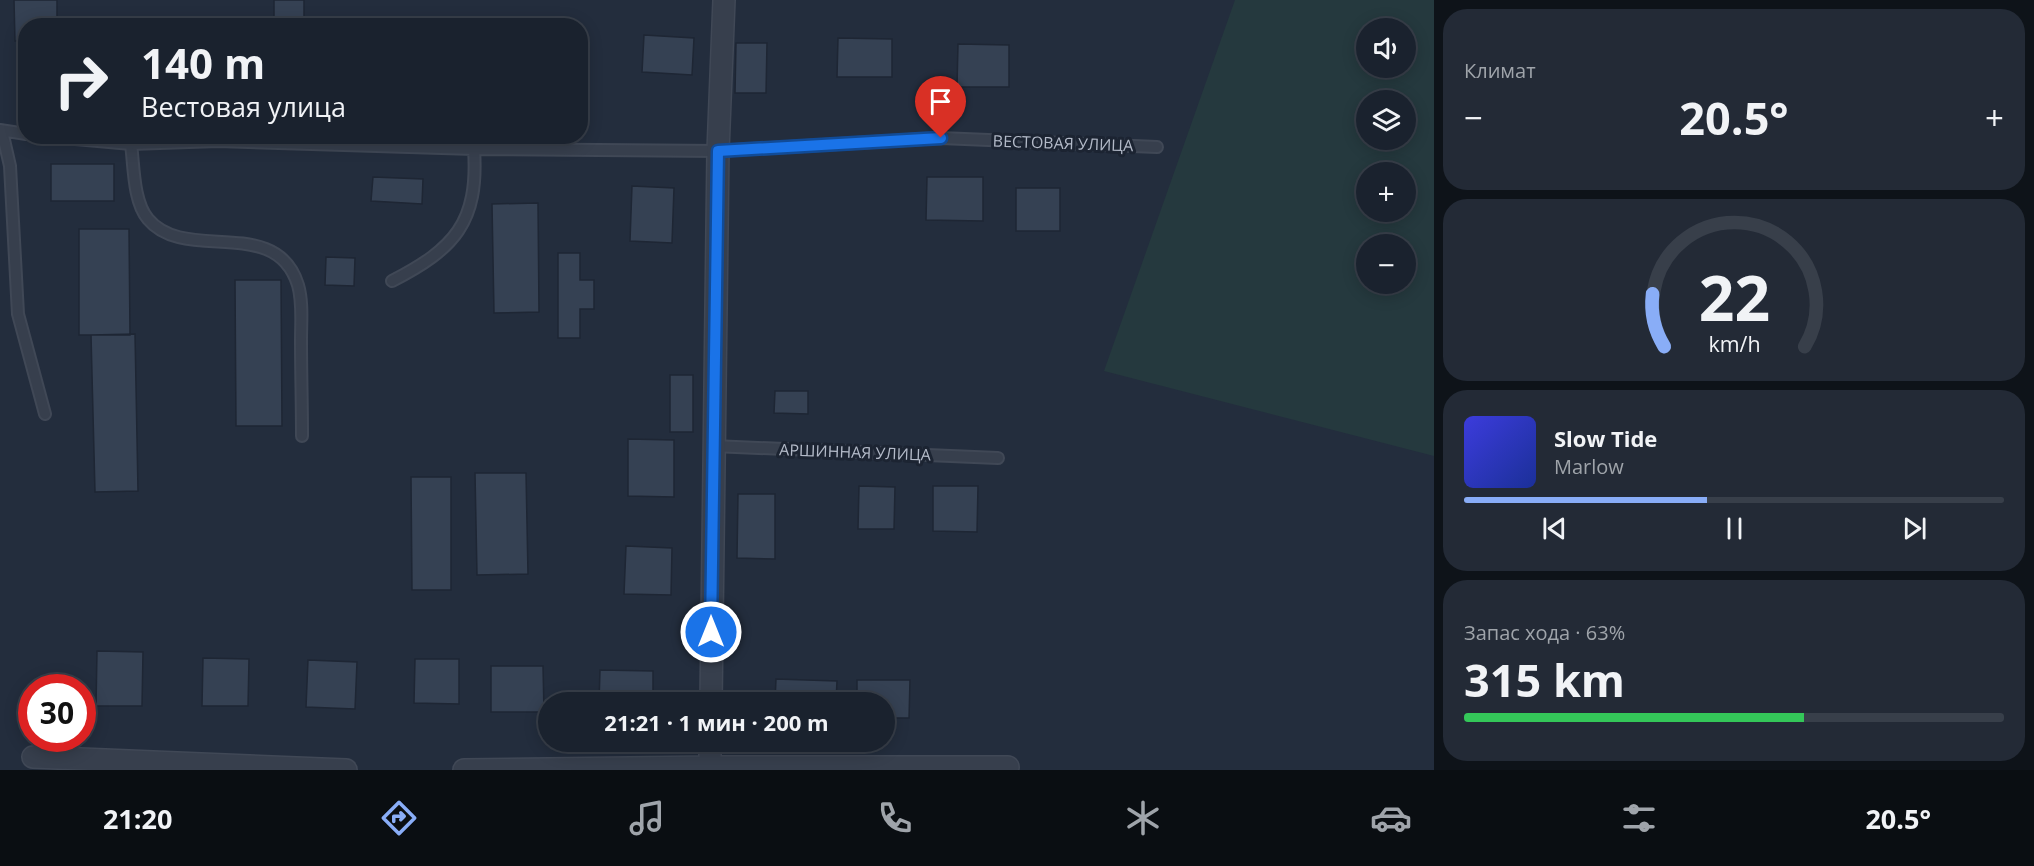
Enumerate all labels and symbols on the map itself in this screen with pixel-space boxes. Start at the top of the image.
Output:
pin [915,76,966,138]
street label: ВЕСТОВАЯ УЛИЦА [992,130,1134,156]
street label: АРШИННАЯ УЛИЦА [779,438,932,466]
position arrow [679,600,743,664]
speed limit sign: 30 [18,674,96,752]

